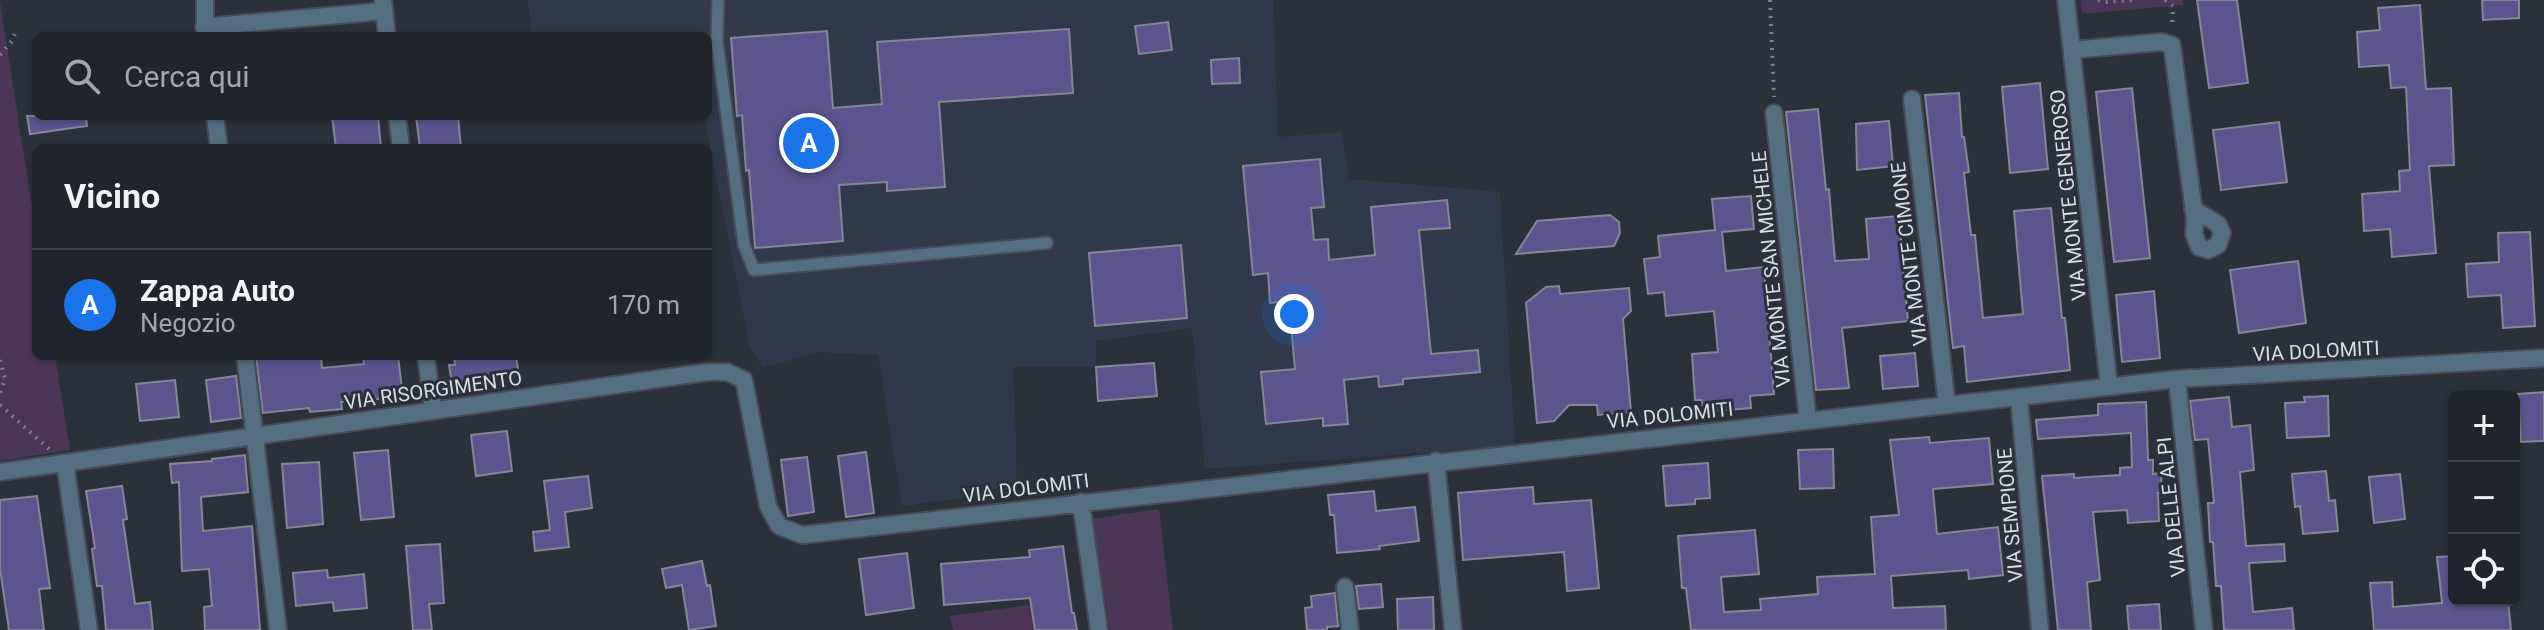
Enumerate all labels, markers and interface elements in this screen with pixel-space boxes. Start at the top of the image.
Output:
search box [32,32,712,120]
icon: search [60,54,104,98]
text: Cerca qui [124,59,250,94]
street label: VIA MONTE GENEROSO [2045,88,2091,302]
pin: A [783,113,835,173]
street label: VIA MONTE SAN MICHELE [1747,150,1795,388]
street label: VIA MONTE CIMONE [1886,161,1932,347]
text: Vicino [64,176,160,216]
text: Zappa Auto [140,273,295,308]
text: A [81,290,99,320]
text: 170 m [607,290,680,320]
your location [1274,294,1314,334]
text: Negozio [140,308,236,338]
street label: VIA DOLOMITI [2252,336,2380,366]
street label: VIA RISORGIMENTO [343,366,523,414]
map controls [2448,390,2520,606]
button: + [2448,390,2520,462]
street label: VIA DOLOMITI [1606,396,1734,434]
street label: VIA DELLE ALPI [2152,436,2190,578]
street label: VIA SEMPIONE [1992,447,2028,583]
button: − [2448,462,2520,534]
street label: VIA DOLOMITI [961,468,1091,508]
button: locate [2448,534,2520,606]

